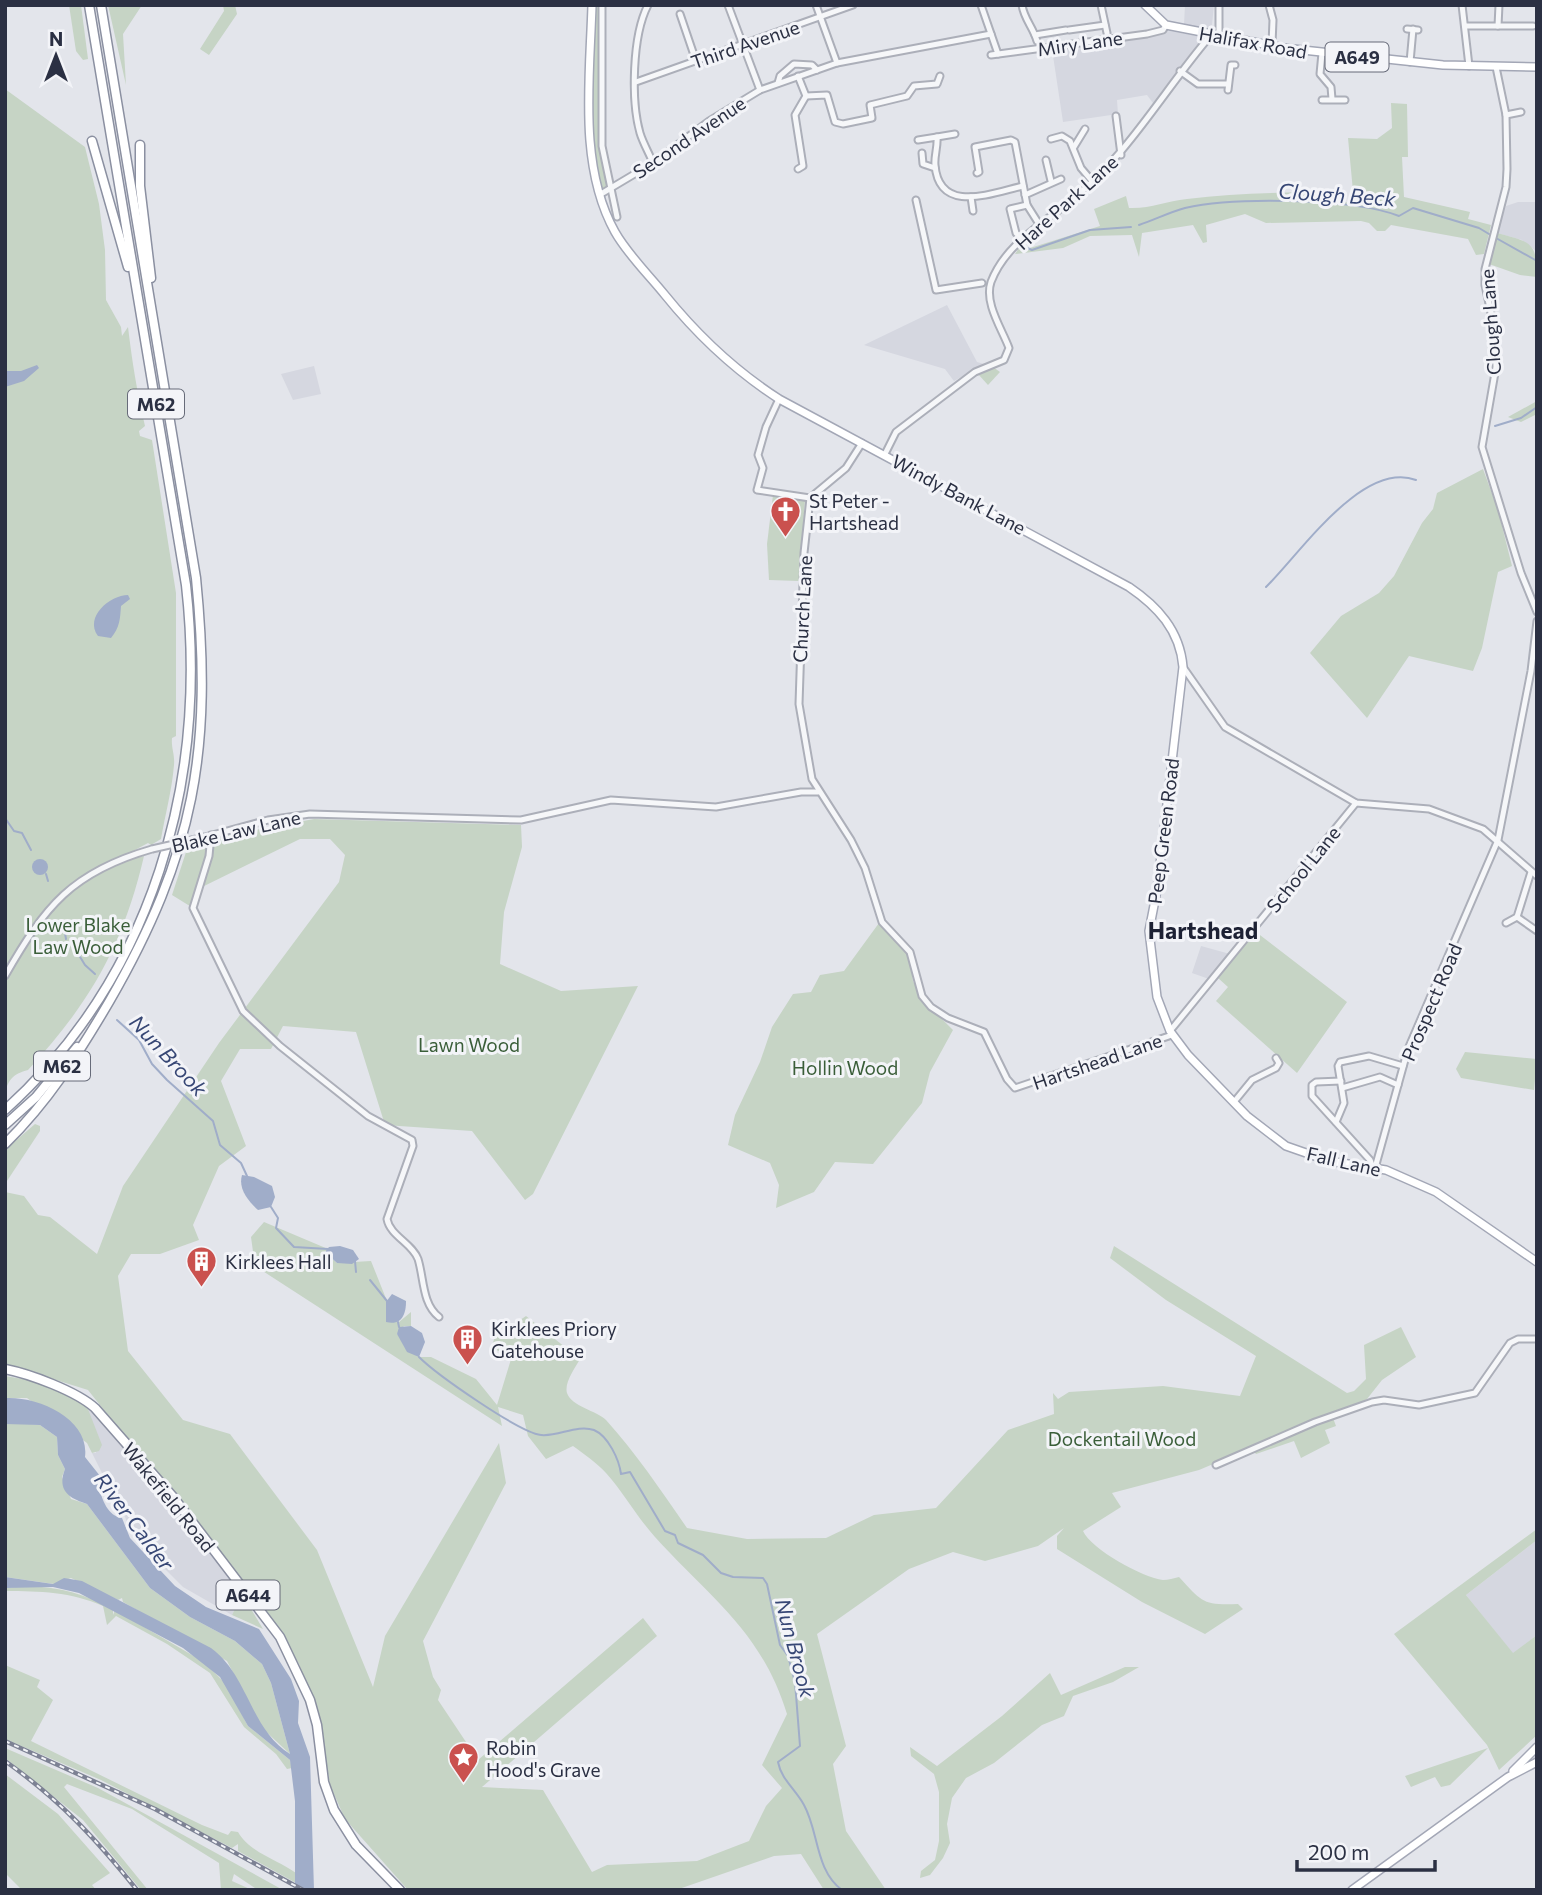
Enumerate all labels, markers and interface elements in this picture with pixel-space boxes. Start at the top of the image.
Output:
street label: Third Avenue [688,15,802,73]
north arrow [21,21,91,91]
street label: Halifax Road [1197,21,1309,63]
street label: Miry Lane [1036,26,1124,60]
text: N [49,27,63,50]
road number: A649 [1326,42,1388,72]
street label: Second Avenue [628,91,750,183]
street label: Hare Park Lane [1010,150,1122,254]
water label: Clough Beck [1277,177,1397,211]
street label: Clough Lane [1475,268,1505,376]
road number: M62 [128,390,184,418]
street label: Windy Bank Lane [888,449,1030,539]
place label: St Peter - Hartshead [809,489,899,534]
church icon: St Peter - Hartshead [769,494,803,538]
street label: Church Lane [788,555,816,663]
street label: Peep Green Road [1143,757,1183,905]
street label: Blake Law Lane [169,805,303,857]
street label: School Lane [1261,821,1345,917]
park label: Lower Blake Law Wood [26,913,130,958]
district label: Hartshead [1148,916,1258,944]
street label: Prospect Road [1396,940,1466,1064]
water label: Nun Brook [125,1009,213,1101]
street label: Hartshead Lane [1029,1028,1165,1094]
park label: Lawn Wood [418,1033,520,1056]
road number: M62 [34,1051,90,1080]
park label: Hollin Wood [792,1056,898,1079]
street label: Fall Lane [1305,1141,1383,1181]
building icon: Kirklees Hall [185,1244,219,1288]
place label: Kirklees Hall [225,1250,332,1273]
place label: Kirklees Priory Gatehouse [491,1317,617,1362]
building icon: Kirklees Priory Gatehouse [451,1322,485,1366]
park label: Dockentail Wood [1048,1427,1196,1450]
street label: Wakefield Road [118,1438,220,1556]
water label: River Calder [90,1467,180,1575]
road number: A644 [216,1580,280,1610]
water label: Nun Brook [771,1596,821,1701]
place label: Robin Hood's Grave [486,1736,601,1781]
place icon: Robin Hood's Grave [446,1741,480,1785]
scale bar [1297,1828,1435,1872]
text: 200 m [1308,1839,1369,1864]

